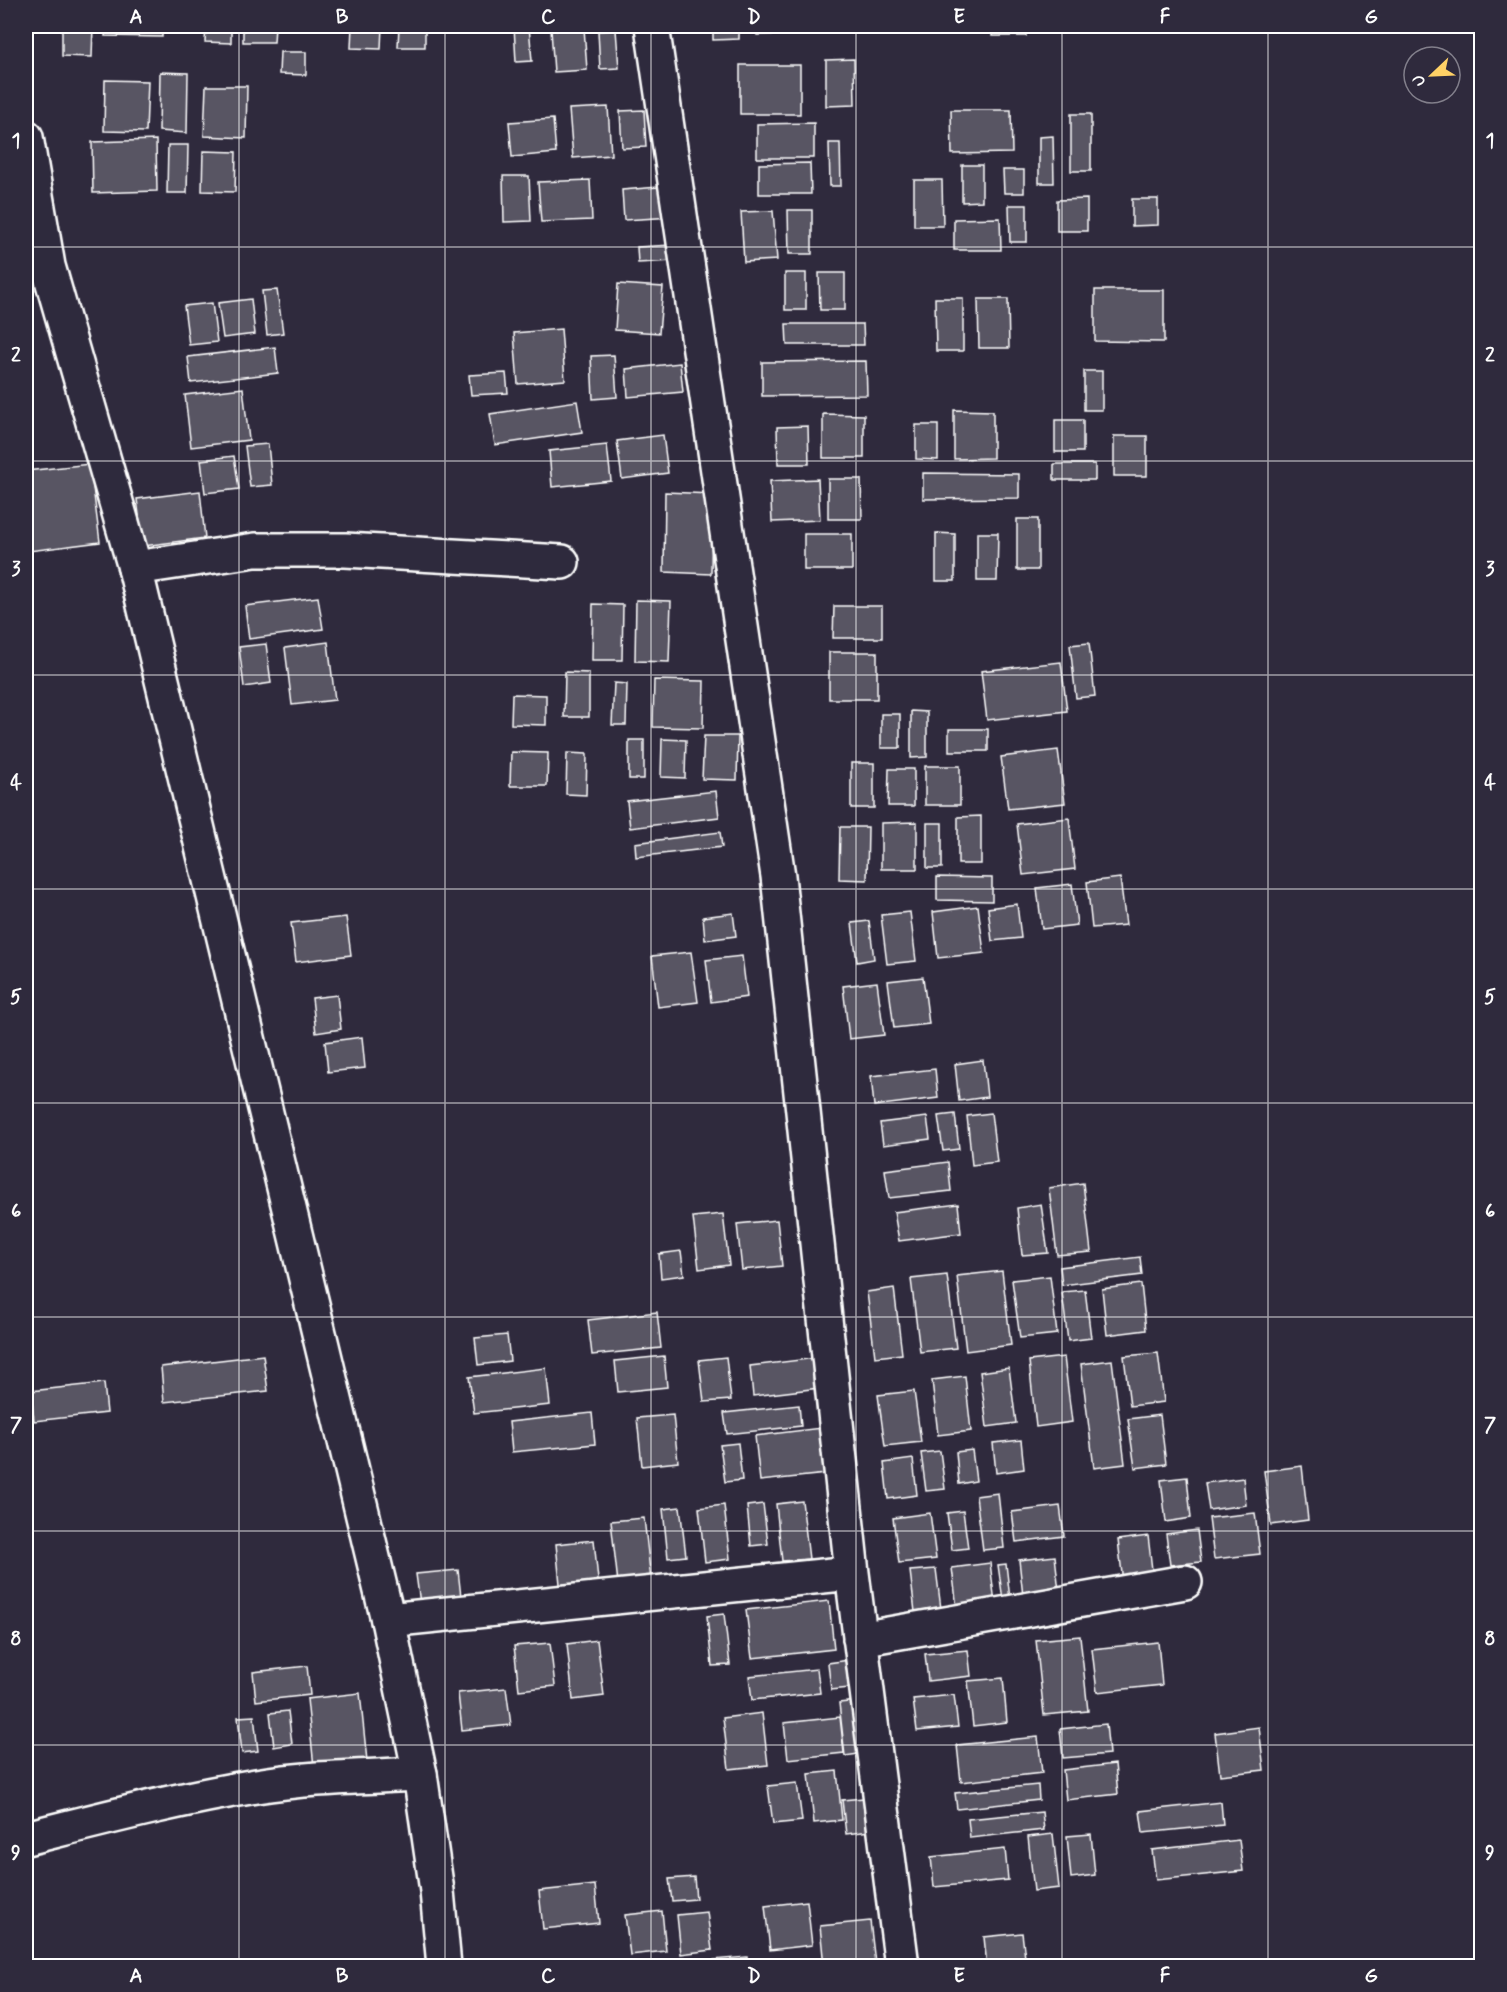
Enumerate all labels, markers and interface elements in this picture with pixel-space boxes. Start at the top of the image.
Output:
text: A [129,4,143,31]
text: B [336,4,349,31]
text: C [541,4,556,31]
text: D [747,4,761,31]
text: E [953,4,965,31]
text: F [1160,4,1171,31]
text: G [1364,4,1378,31]
north arrow [1402,45,1462,105]
text: U [1408,71,1431,89]
text: 1 [12,128,20,155]
text: 1 [1486,128,1494,155]
text: 2 [11,342,21,369]
text: 2 [1485,342,1495,369]
text: 3 [11,556,21,583]
text: 3 [1485,556,1495,583]
text: 4 [10,770,22,797]
text: 4 [1484,770,1496,797]
text: 5 [10,984,22,1011]
text: 5 [1484,984,1496,1011]
text: 6 [11,1198,21,1225]
text: 6 [1485,1198,1495,1225]
text: 7 [10,1412,22,1439]
text: 7 [1484,1412,1496,1439]
text: 8 [10,1626,22,1653]
text: 8 [1484,1626,1496,1653]
text: 9 [11,1840,21,1867]
text: 9 [1485,1840,1495,1867]
text: A [129,1963,143,1990]
text: B [336,1963,349,1990]
text: C [541,1963,556,1990]
text: D [747,1963,761,1990]
text: E [953,1963,965,1990]
text: F [1160,1963,1171,1990]
text: G [1364,1963,1378,1990]

